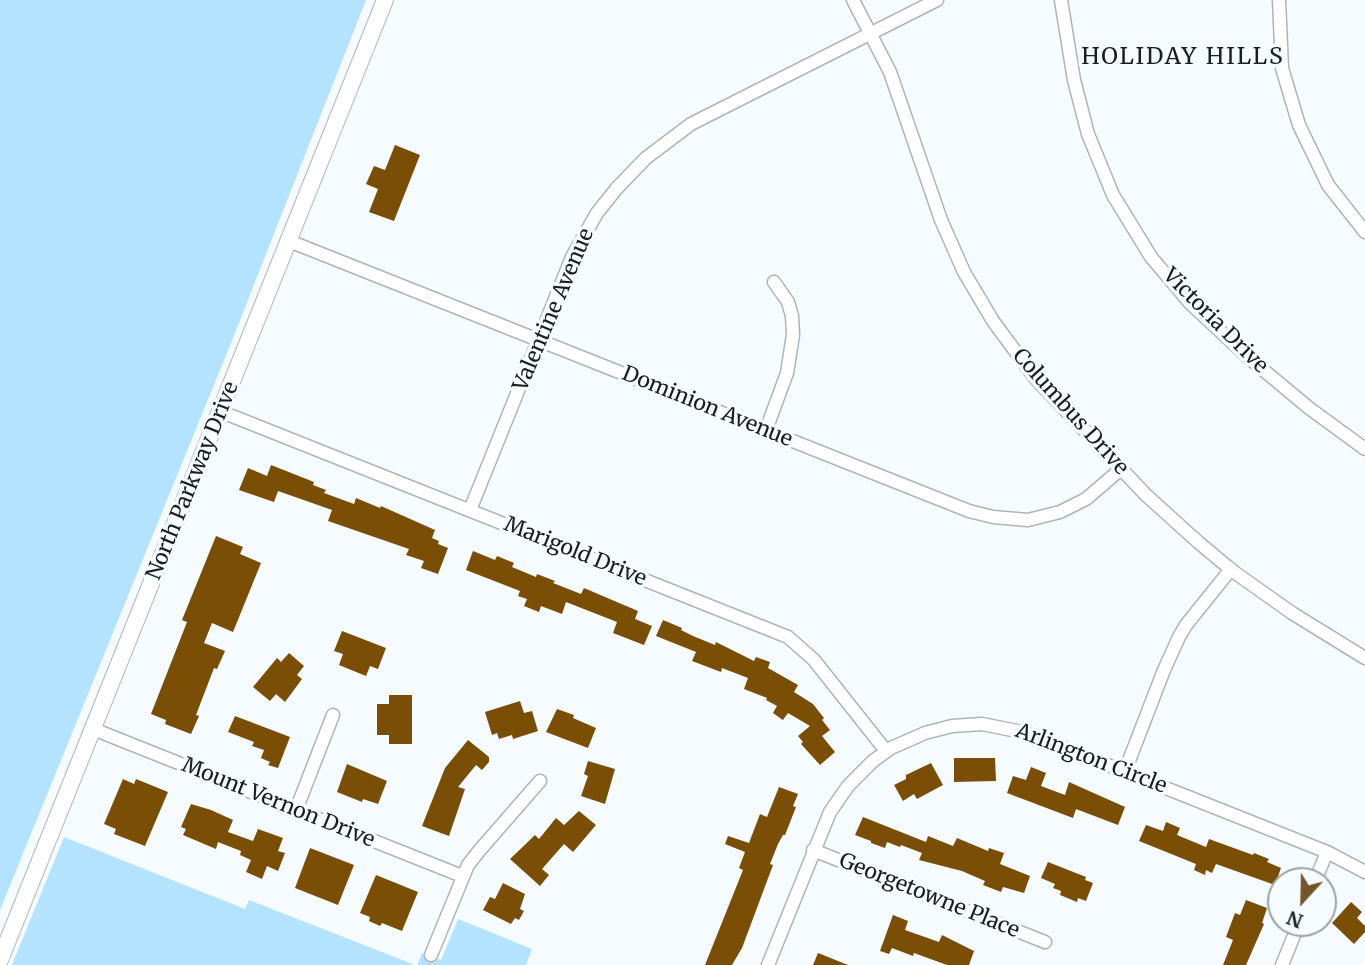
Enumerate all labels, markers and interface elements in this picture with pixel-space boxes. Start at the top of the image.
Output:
district label: HOLIDAY HILLS [1083,43,1283,71]
street label: Valentine Avenue [508,225,600,395]
street label: Victoria Drive [1157,263,1273,379]
street label: Columbus Drive [1007,344,1133,480]
street label: Dominion Avenue [618,361,796,453]
street label: North Parkway Drive [142,378,244,584]
street label: Marigold Drive [500,512,650,592]
street label: Arlington Circle [1012,719,1170,799]
street label: Mount Vernon Drive [178,753,378,853]
street label: Georgetowne Place [835,848,1023,944]
north arrow [1267,867,1337,937]
text: N [1283,906,1306,934]

